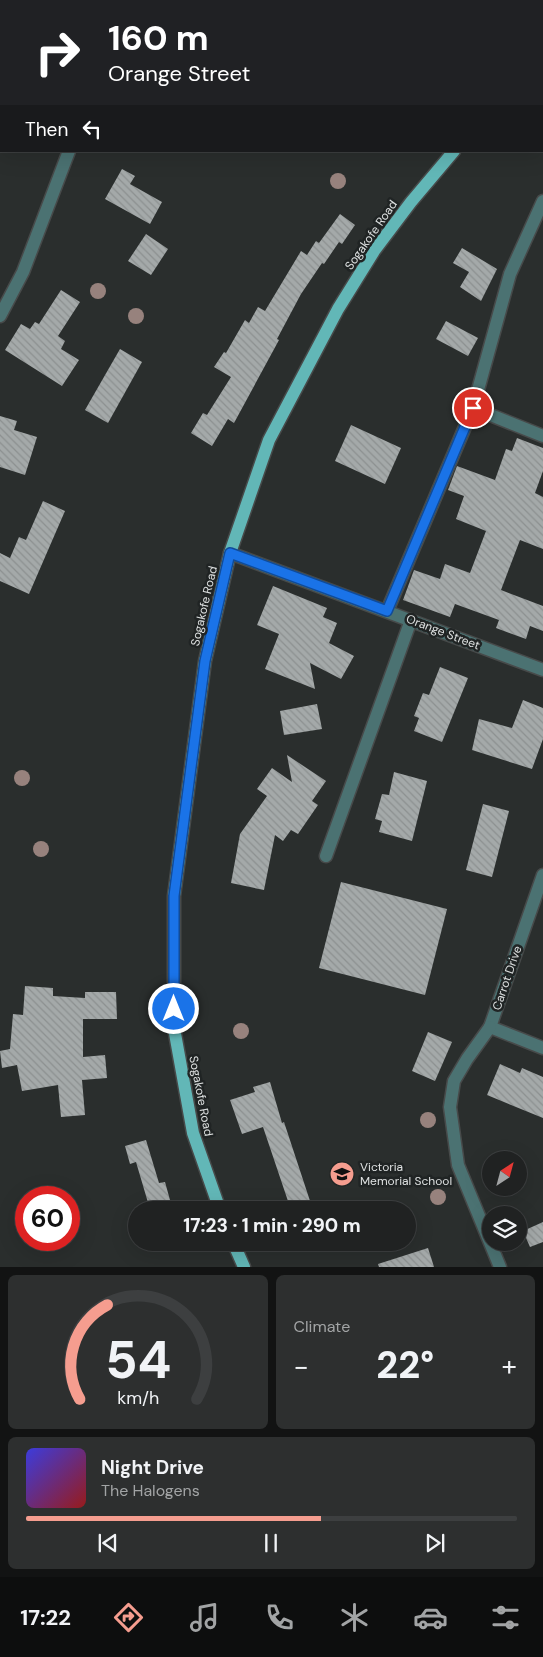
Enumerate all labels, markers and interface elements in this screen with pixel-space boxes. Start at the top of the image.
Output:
text: 160 m [108,15,209,61]
icon: right [25,20,90,85]
text: Orange Street [108,59,250,88]
icon: left [78,115,106,143]
text: Then [25,117,68,142]
street label: Sogakofe Road [341,197,401,273]
pin [452,387,494,429]
icon: arrive [459,394,487,422]
street label: Sogakofe Road [187,564,221,648]
street label: Orange Street [404,611,482,653]
street label: Carrot Drive [489,944,526,1012]
position arrow [147,982,199,1034]
street label: Sogakofe Road [185,1054,217,1138]
north arrow [482,1151,528,1196]
map controls [482,1151,527,1251]
place label: Victoria Memorial School [360,1159,452,1189]
school or university icon: Victoria Memorial School [329,1161,355,1187]
speed limit sign: 60 [15,1186,80,1251]
button: layers [482,1206,527,1251]
text: 17:23 · 1 min · 290 m [183,1213,361,1238]
text: Climate [294,1316,350,1337]
text: 54 [105,1326,171,1394]
text: 22° [376,1340,434,1390]
text: − [294,1348,309,1385]
text: + [502,1348,517,1385]
text: km/h [117,1386,159,1410]
text: Night Drive [101,1455,204,1480]
text: The Halogens [101,1480,200,1501]
icon: previous [94,1529,122,1557]
icon: pause [257,1529,285,1557]
icon: next [421,1529,449,1557]
icon: directions [111,1600,146,1635]
icon: music [187,1600,222,1635]
icon: phone [262,1600,297,1635]
icon: climate [337,1600,372,1635]
icon: car [413,1600,448,1635]
icon: filters [488,1600,523,1635]
text: 17:22 [20,1603,71,1632]

